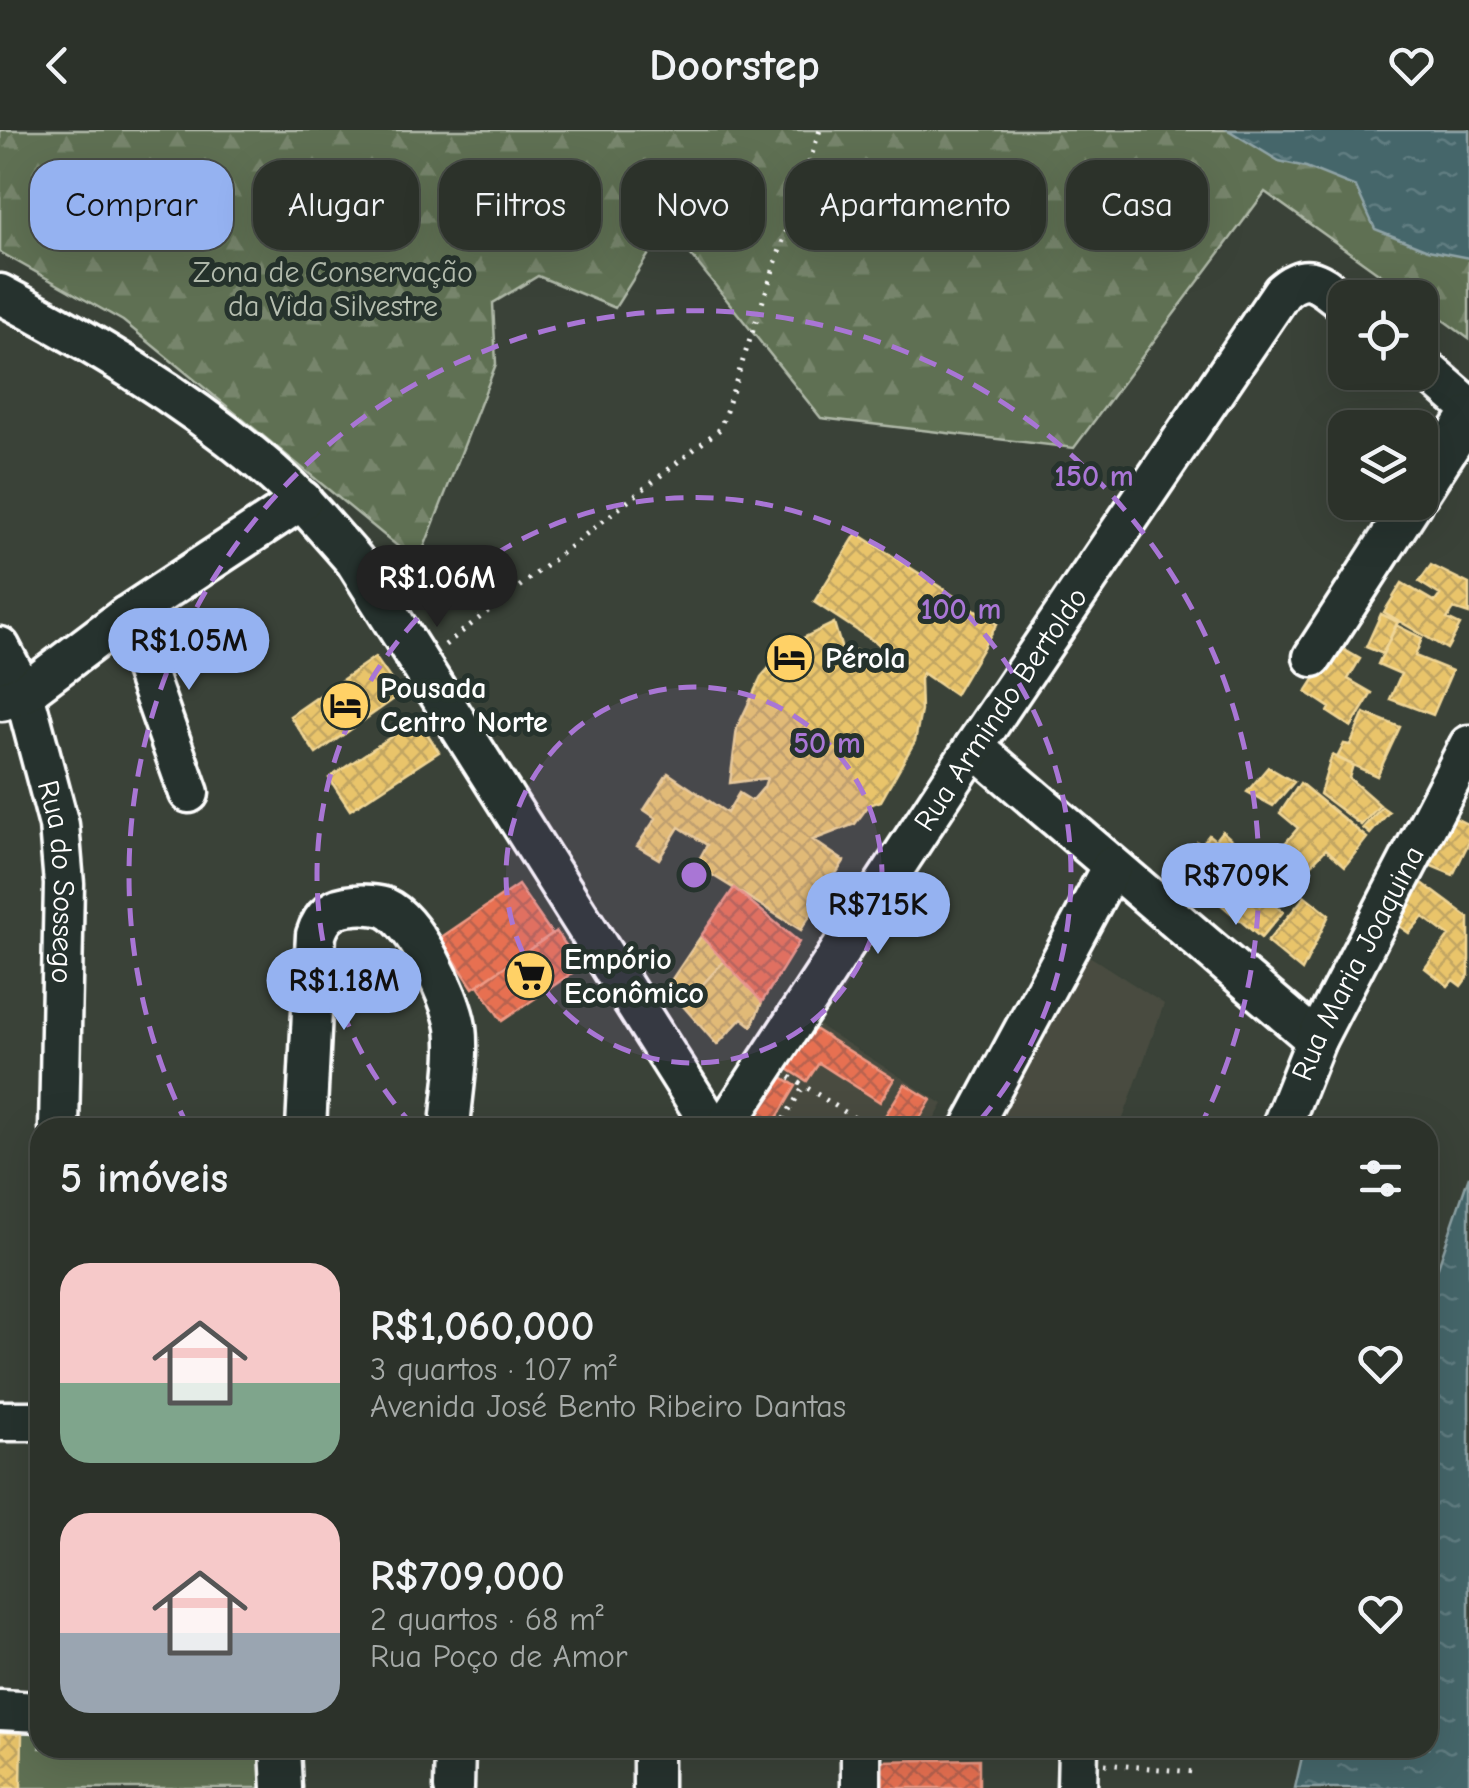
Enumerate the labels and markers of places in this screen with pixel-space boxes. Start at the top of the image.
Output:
pin: R$1.06M [345,545,529,630]
pin: R$1.05M [97,608,281,693]
hotel icon: Pérola [764,632,816,684]
place label: Pérola [825,641,906,676]
place label: Pousada Centro Norte [380,671,548,740]
hotel icon: Pousada Centro Norte [319,679,371,731]
pin: R$709K [1155,843,1317,928]
centre of rings [676,857,712,893]
pin: R$715K [797,872,959,957]
place label: Empório Econômico [564,942,704,1011]
pin: R$1.18M [252,948,436,1033]
supermarket icon: Empório Econômico [503,950,555,1002]

